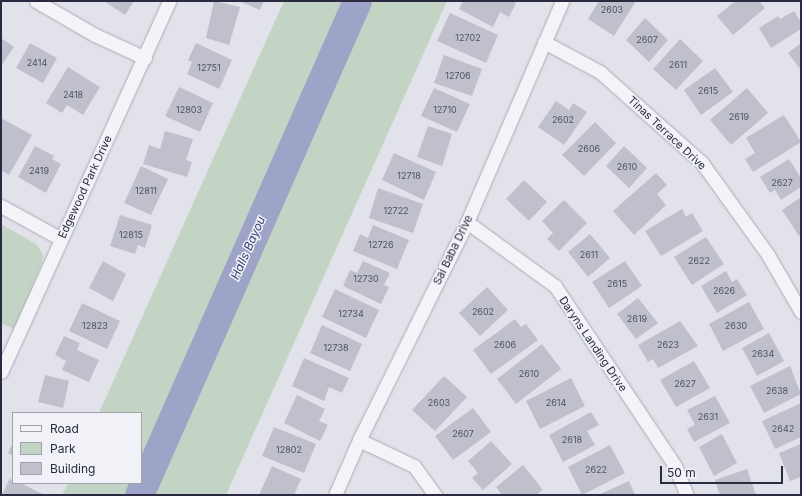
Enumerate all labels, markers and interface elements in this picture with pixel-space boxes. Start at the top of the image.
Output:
house number: 2603 [601,5,623,15]
house number: 12702 [455,33,481,43]
house number: 2607 [636,35,658,45]
house number: 2414 [27,58,47,68]
house number: 2611 [669,60,687,70]
house number: 12751 [197,63,221,73]
house number: 12706 [445,71,471,81]
house number: 2615 [698,86,718,96]
house number: 2418 [63,90,83,100]
street label: Tinas Terrace Drive [625,93,709,173]
house number: 12803 [176,105,202,115]
house number: 12710 [433,105,457,115]
house number: 2619 [729,112,749,122]
house number: 2602 [552,115,574,125]
street label: Edgewood Park Drive [55,133,115,241]
house number: 2606 [578,144,600,154]
house number: 2610 [617,162,637,172]
house number: 2419 [29,166,49,176]
house number: 12718 [397,171,421,181]
house number: 2627 [771,178,793,188]
house number: 12811 [135,186,157,196]
house number: 12722 [383,206,409,216]
street label: Sai Baba Drive [430,213,476,287]
water label: Halls Bayou [228,214,268,282]
house number: 12815 [119,230,143,240]
house number: 12726 [368,240,394,250]
house number: 2611 [580,250,598,260]
house number: 2622 [688,256,710,266]
house number: 12730 [353,274,379,284]
house number: 2615 [607,279,627,289]
house number: 2626 [713,286,735,296]
street label: Daryns Landing Drive [556,294,630,394]
house number: 2602 [472,307,494,317]
house number: 12734 [338,309,364,319]
house number: 2619 [627,314,647,324]
house number: 12823 [82,321,108,331]
house number: 2630 [725,321,747,331]
house number: 2606 [494,340,516,350]
house number: 2623 [657,340,679,350]
house number: 12738 [323,343,349,353]
house number: 2634 [752,349,774,359]
house number: 2610 [519,369,539,379]
house number: 2627 [674,379,696,389]
house number: 2638 [766,386,788,396]
house number: 2603 [428,398,450,408]
house number: 2614 [546,398,566,408]
legend [12,412,142,484]
house number: 2631 [698,412,718,422]
text: Road [50,421,79,436]
house number: 2642 [772,424,794,434]
house number: 2607 [452,429,474,439]
house number: 2618 [562,435,582,445]
text: Park [50,441,76,456]
house number: 12802 [276,445,302,455]
scale bar [662,458,785,484]
text: Building [50,461,95,476]
house number: 2622 [585,465,607,475]
text: 50 m [667,465,696,480]

